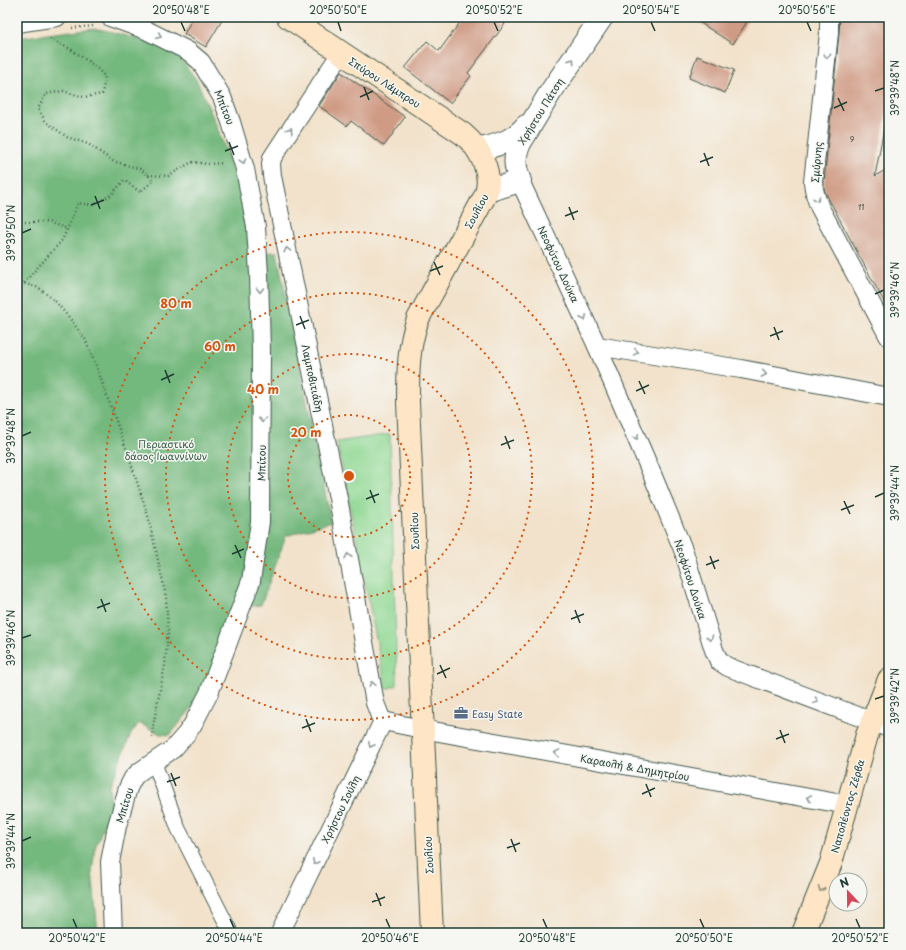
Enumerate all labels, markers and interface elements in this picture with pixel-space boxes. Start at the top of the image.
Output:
text: 20°50'48"E [152,2,210,17]
text: 20°50'50"E [309,2,367,17]
text: 20°50'52"E [465,2,523,17]
text: 20°50'54"E [622,2,680,17]
text: 20°50'56"E [778,2,836,17]
one-way arrow [154,31,162,39]
street label: Σπύρου Λάμπρου [346,53,424,112]
one-way arrow [823,53,832,59]
one-way arrow [567,58,575,65]
text: 39°39'48"N [887,60,902,116]
street label: Χρήστου Πάτση [513,75,567,147]
street label: Μπίτου [211,87,239,127]
one-way arrow [286,127,293,134]
house number: 9 [850,133,855,145]
street label: Σμύρνης [807,141,825,183]
one-way arrow [238,157,247,164]
street label: Σουλίου [461,191,492,231]
one-way arrow [812,195,820,202]
house number: 11 [858,201,864,213]
text: 39°39'50"N [3,204,18,261]
street label: Νεοφύτου Δούκα [535,223,584,305]
one-way arrow [283,247,291,253]
text: 39°39'46"N [887,261,902,318]
one-way arrow [256,287,264,293]
text: 80 m [160,294,192,312]
one-way arrow [579,314,587,322]
text: 60 m [204,337,236,355]
street label: Λαμποβιτιάδη [299,343,327,413]
one-way arrow [632,348,639,356]
one-way arrow [761,369,767,377]
text: 40 m [247,380,279,398]
text: 39°39'48"N [3,408,18,464]
one-way arrow [258,417,266,423]
text: 20 m [290,423,322,441]
one-way arrow [631,433,639,441]
park label: Περιαστικό δάσος Ιωαννίνων [125,436,207,463]
street label: Μπίτου [253,444,269,481]
text: 39°39'44"N [887,465,902,521]
centre of rings [342,469,356,483]
street label: Σουλίου [406,512,422,550]
street label: Νεοφύτου Δούκα [671,537,711,621]
one-way arrow [345,553,353,559]
text: 39°39'46"N [3,609,18,666]
one-way arrow [705,634,714,641]
text: 39°39'42"N [887,668,902,724]
one-way arrow [368,681,376,687]
one-way arrow [812,697,819,705]
office icon: Easy State [453,705,469,721]
place label: Easy State [472,706,523,721]
one-way arrow [368,741,376,748]
one-way arrow [554,750,560,758]
street label: Καραολή & Δημητρίου [579,750,691,784]
street label: Ναπολέοντος Ζέρβα [826,757,869,855]
street label: Χρήστου Σούλη [317,772,363,846]
street label: Μπίτου [112,785,137,825]
one-way arrow [806,794,812,803]
text: 39°39'44"N [3,813,18,869]
street label: Σουλίου [420,835,436,874]
one-way arrow [312,858,320,865]
north arrow [828,872,868,912]
text: N [837,873,852,892]
one-way arrow [818,885,826,893]
text: 20°50'42"E [48,930,106,945]
text: 20°50'44"E [205,930,263,945]
text: 20°50'46"E [361,930,419,945]
text: 20°50'48"E [518,930,576,945]
text: 20°50'50"E [675,930,733,945]
text: 20°50'52"E [831,930,889,945]

